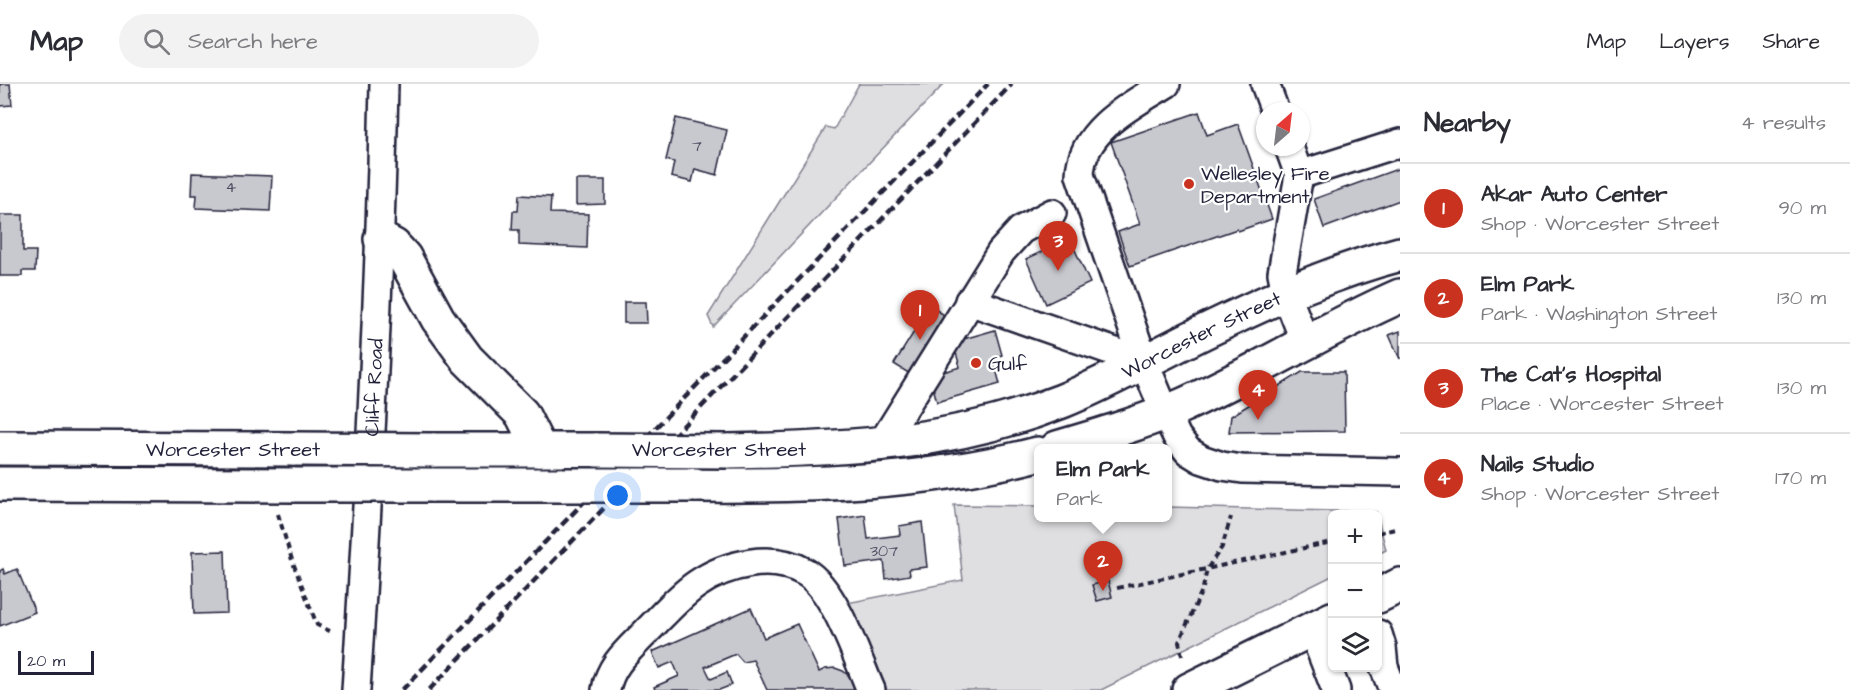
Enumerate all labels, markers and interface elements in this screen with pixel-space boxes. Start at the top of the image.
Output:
search box [119,14,539,68]
text: Map [30,22,83,61]
icon: search [140,25,173,58]
text: Search here [188,26,318,57]
text: Map [1586,27,1626,56]
text: Layers [1659,27,1729,56]
text: Share [1762,27,1820,56]
north arrow [1256,102,1310,156]
text: Nearby [1424,105,1511,141]
text: 4 results [1741,109,1826,137]
house number: 7 [692,135,702,157]
place label: Wellesley Fire Department [1201,160,1330,211]
house number: 4 [226,176,237,198]
marker: Wellesley Fire Department [1182,177,1196,191]
text: Akar Auto Center [1481,179,1668,210]
text: 1 [1442,194,1445,222]
text: 90 m [1778,194,1826,222]
text: Shop · Worcester Street [1481,210,1719,238]
pin: 3 [1038,222,1078,271]
text: Elm Park [1481,269,1574,300]
text: 2 [1438,284,1449,312]
text: 130 m [1777,284,1826,312]
street label: Worcester Street [1117,285,1286,386]
pin: 1 [900,290,940,340]
text: Park · Washington Street [1481,300,1717,328]
street label: Cliff Road [358,338,391,437]
place label: Gulf [988,350,1027,378]
marker: Gulf [969,356,983,370]
text: The Cat's Hospital [1481,359,1661,390]
pin: 4 [1238,370,1278,420]
text: 3 [1438,374,1449,402]
text: 130 m [1777,374,1826,402]
text: Place · Worcester Street [1481,390,1724,418]
street label: Worcester Street [146,436,320,464]
street label: Worcester Street [632,436,806,464]
popup [1034,444,1172,522]
text: Nails Studio [1481,449,1594,480]
text: Elm Park [1056,454,1150,485]
text: 4 [1437,464,1450,492]
text: 170 m [1775,464,1826,492]
text: Shop · Worcester Street [1481,480,1719,508]
your location [603,481,632,510]
text: Park [1056,485,1103,513]
map controls [1328,510,1382,672]
button: + [1328,510,1382,564]
house number: 307 [870,540,898,562]
pin: 2 [1084,542,1122,591]
button: − [1328,564,1382,618]
button: layers [1328,618,1382,672]
scale bar [18,648,94,676]
text: 20 m [27,650,65,672]

